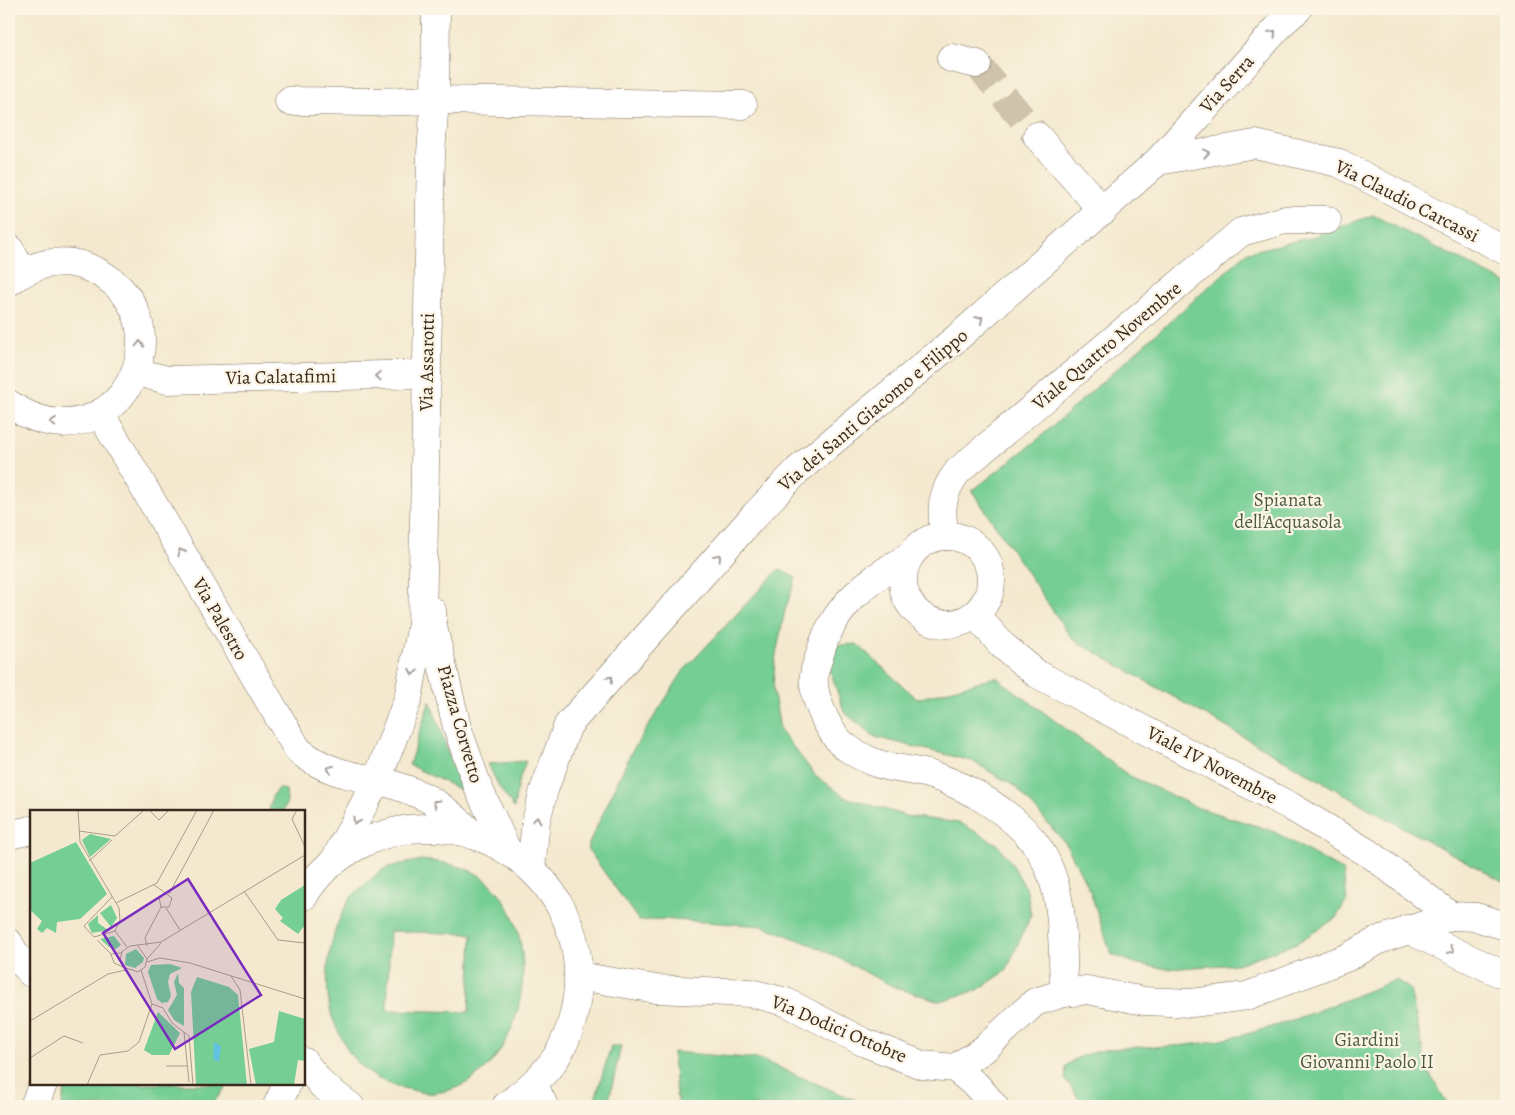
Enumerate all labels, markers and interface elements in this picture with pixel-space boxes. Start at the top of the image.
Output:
one-way arrow [1267,30,1276,39]
street label: Via Serra [1193,49,1260,120]
one-way arrow [1202,148,1211,158]
street label: Via Claudio Carcassi [1330,153,1483,249]
street label: Viale Quattro Novembre [1026,276,1187,417]
street label: Via Assarotti [413,313,441,412]
one-way arrow [974,316,983,324]
street label: Via dei Santi Giacomo e Filippo [772,323,973,498]
one-way arrow [135,340,146,348]
street label: Via Calatafimi [225,363,336,391]
one-way arrow [374,371,382,381]
one-way arrow [49,417,57,428]
park label: Spianata dell'Acquasola [1234,487,1342,535]
one-way arrow [178,548,188,557]
one-way arrow [712,554,721,563]
street label: Via Palestro [185,572,254,665]
street label: Piazza Corvetto [431,662,489,786]
one-way arrow [408,668,419,676]
one-way arrow [605,675,614,684]
street label: Viale IV Novembre [1141,719,1282,810]
one-way arrow [326,765,334,775]
one-way arrow [433,799,442,809]
inset map [30,810,305,1085]
one-way arrow [531,815,542,824]
one-way arrow [352,816,362,825]
one-way arrow [1446,944,1455,954]
street label: Via Dodici Ottobre [766,988,911,1069]
park label: Giardini Giovanni Paolo II [1300,1027,1434,1075]

